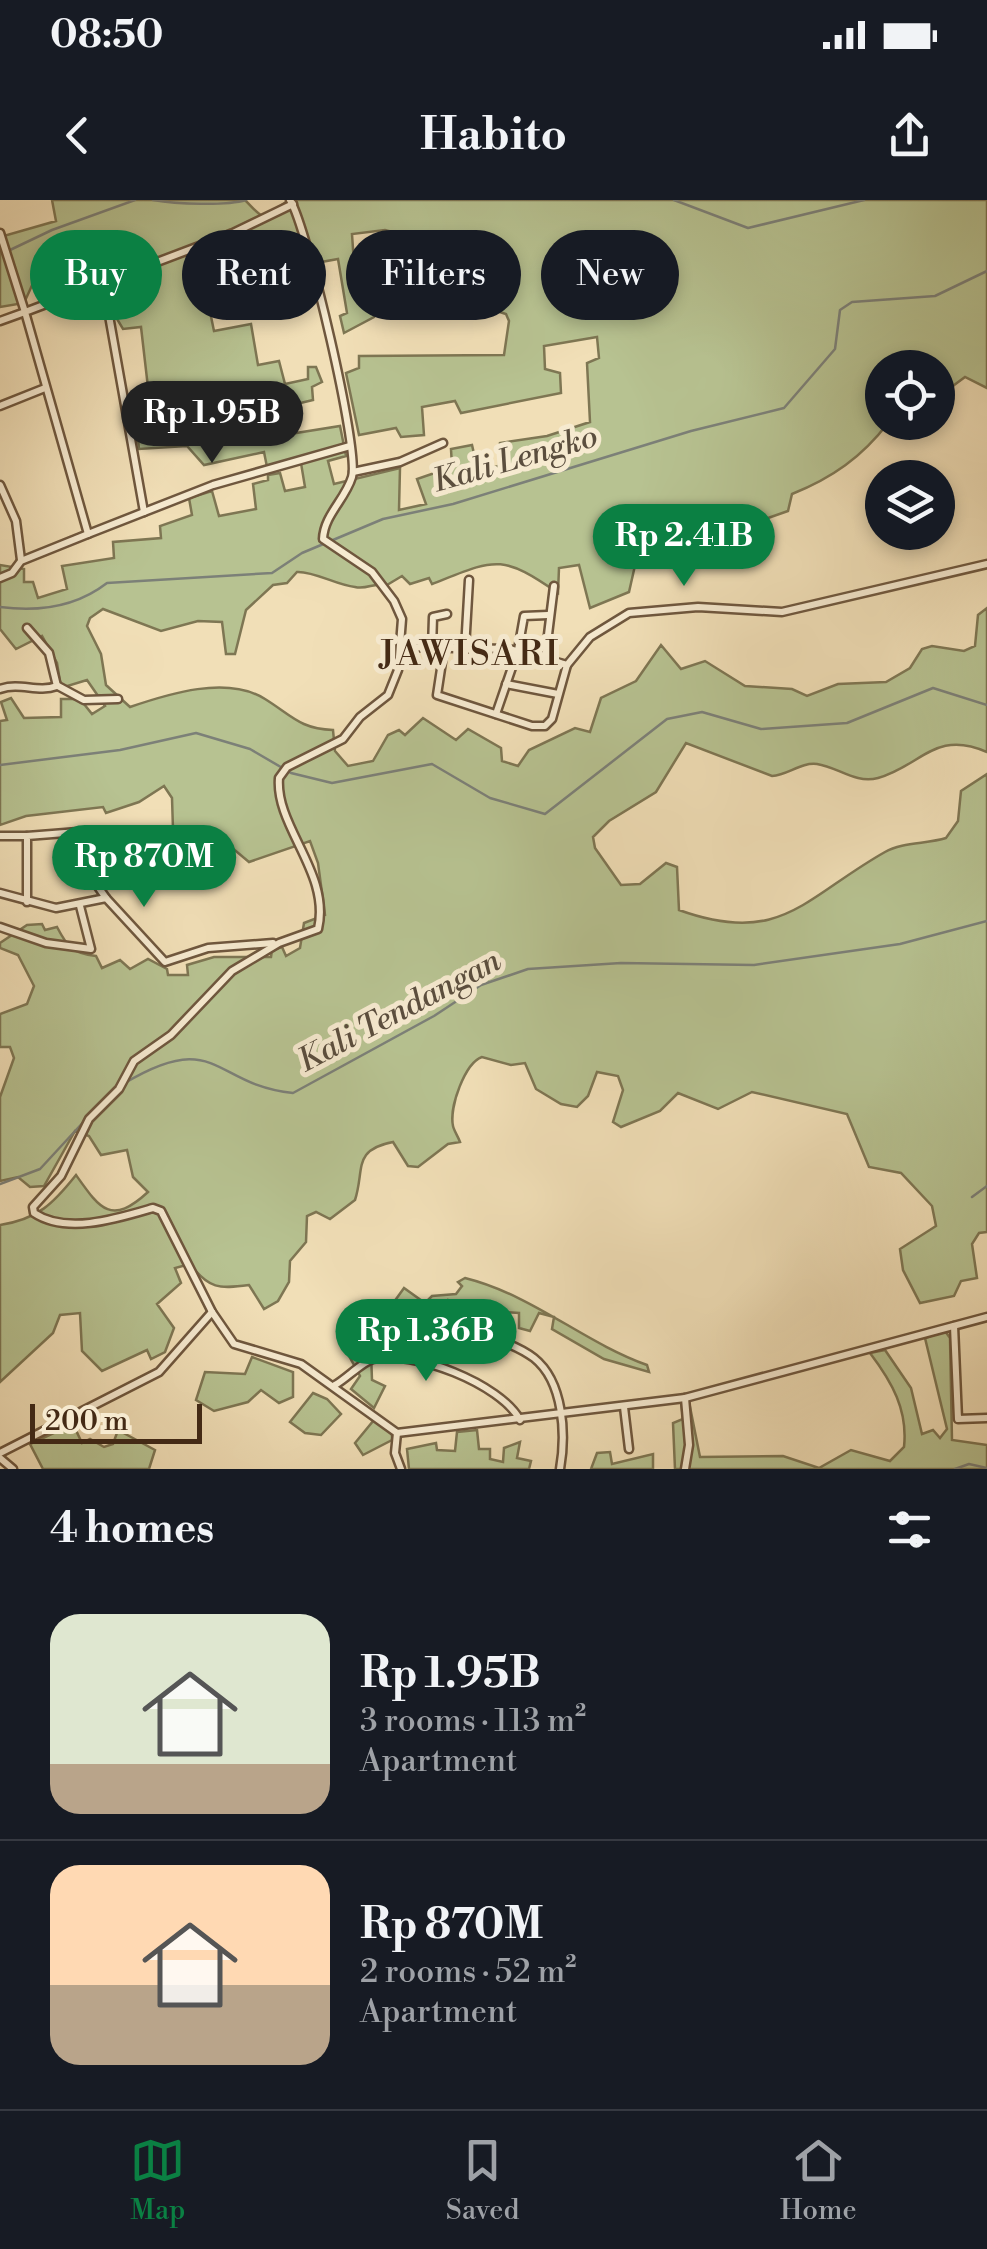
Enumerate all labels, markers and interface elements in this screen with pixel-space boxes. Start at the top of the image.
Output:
text: 08:50 [50,12,163,59]
text: Habito [420,107,567,164]
icon: back [50,108,105,163]
icon: share [882,108,937,163]
chip: Buy [30,230,162,320]
chip: Rent [182,230,326,320]
chip: Filters [346,230,521,320]
chip: New [541,230,679,320]
map controls [865,350,955,550]
button: locate [865,350,955,440]
pin: Rp 1.95B [109,381,315,466]
text: Rp 1.95B [143,393,281,433]
water label: Kali Lengko [428,416,602,502]
button: layers [865,460,955,550]
pin: Rp 2.41B [581,504,787,589]
text: Rp 2.41B [615,516,753,556]
district label: JAWISARI [377,633,561,676]
pin: Rp 870M [52,825,236,910]
text: Rp 870M [74,837,214,877]
water label: Kali Tendangan [291,940,508,1081]
pin: Rp 1.36B [323,1299,529,1384]
text: Rp 1.36B [358,1311,494,1351]
scale bar [30,1399,202,1444]
text: 200 m [45,1404,128,1439]
icon: filters [882,1502,937,1557]
text: 4 homes [50,1503,214,1556]
text: Rp 1.95B [360,1648,541,1701]
icon: home [130,1654,250,1774]
text: 3 rooms · 113 m² [360,1701,586,1741]
text: Apartment [360,1741,517,1781]
text: Rp 870M [360,1899,543,1952]
icon: home [130,1905,250,2025]
text: 2 rooms · 52 m² [360,1952,576,1992]
text: Apartment [360,1992,517,2032]
tab: Map [130,2133,185,2228]
tab: Saved [446,2133,519,2228]
tab: Home [780,2133,857,2228]

